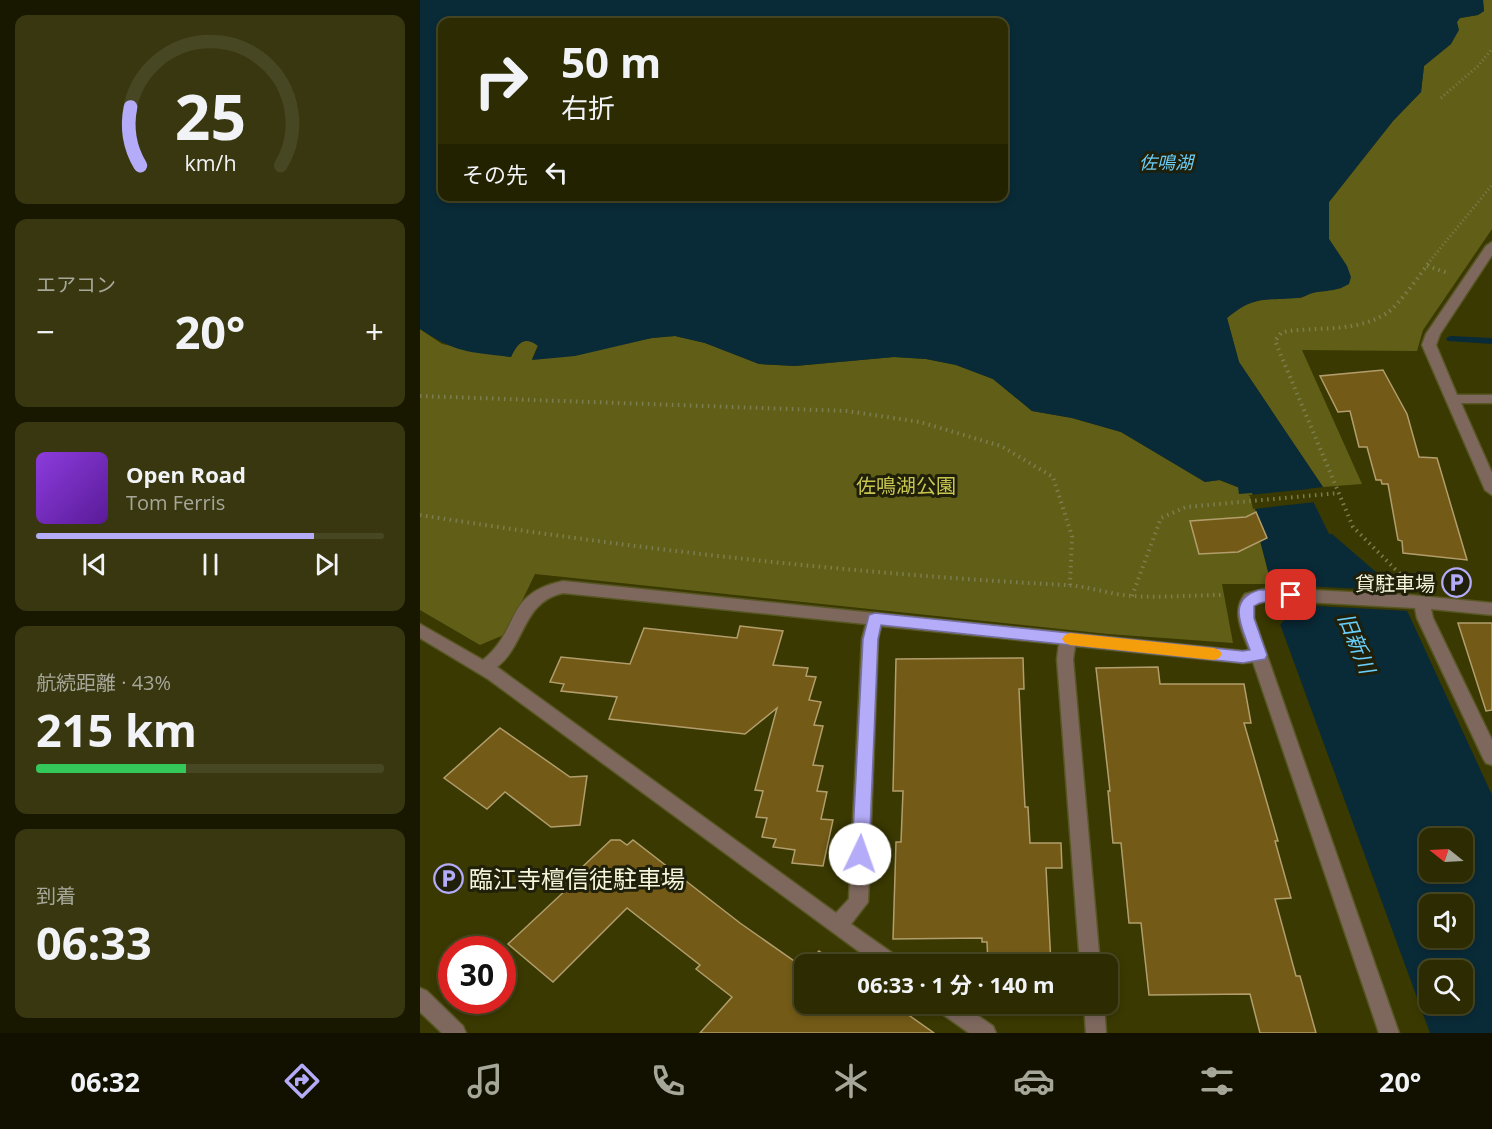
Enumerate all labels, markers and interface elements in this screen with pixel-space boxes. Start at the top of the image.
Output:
text: 50 m [561,33,661,90]
icon: right [462,42,540,120]
text: 25 [174,73,246,158]
text: 右折 [561,89,615,126]
text: km/h [184,149,236,178]
water label: 佐鳴湖 [1139,150,1196,174]
icon: left [540,156,573,189]
text: その先 [462,159,528,189]
text: エアコン [36,271,116,298]
text: 20° [175,301,245,362]
text: − [36,309,55,354]
text: + [365,309,384,354]
text: Open Road [126,459,246,489]
park label: 佐鳴湖公園 [856,472,956,499]
text: Tom Ferris [126,489,225,516]
icon: previous [78,548,111,581]
icon: pause [194,548,227,581]
icon: next [310,548,343,581]
parking icon: 貸駐車場 [1440,567,1472,599]
pin [1265,569,1316,620]
place label: 貸駐車場 [1355,570,1435,597]
icon: arrive [1274,578,1307,611]
water label: 旧新川 [1332,609,1383,679]
text: 航続距離 · 43% [36,669,171,696]
text: 215 km [36,699,197,760]
position arrow [828,822,892,886]
north arrow [1419,828,1473,882]
map controls [1419,828,1473,1014]
parking icon: 臨江寺檀信徒駐車場 [432,862,464,894]
place label: 臨江寺檀信徒駐車場 [469,862,685,895]
text: 到着 [36,882,76,909]
button: sound [1419,894,1473,948]
text: 06:33 [36,912,152,973]
speed limit sign: 30 [438,936,516,1014]
button: search [1419,960,1473,1014]
text: 06:33 · 1 分 · 140 m [857,969,1055,999]
icon: directions [281,1060,323,1102]
icon: music [464,1060,506,1102]
icon: phone [647,1060,689,1102]
icon: climate [830,1060,872,1102]
icon: car [1013,1060,1055,1102]
icon: filters [1196,1060,1238,1102]
text: 06:32 [71,1063,140,1100]
text: 20° [1379,1063,1421,1100]

